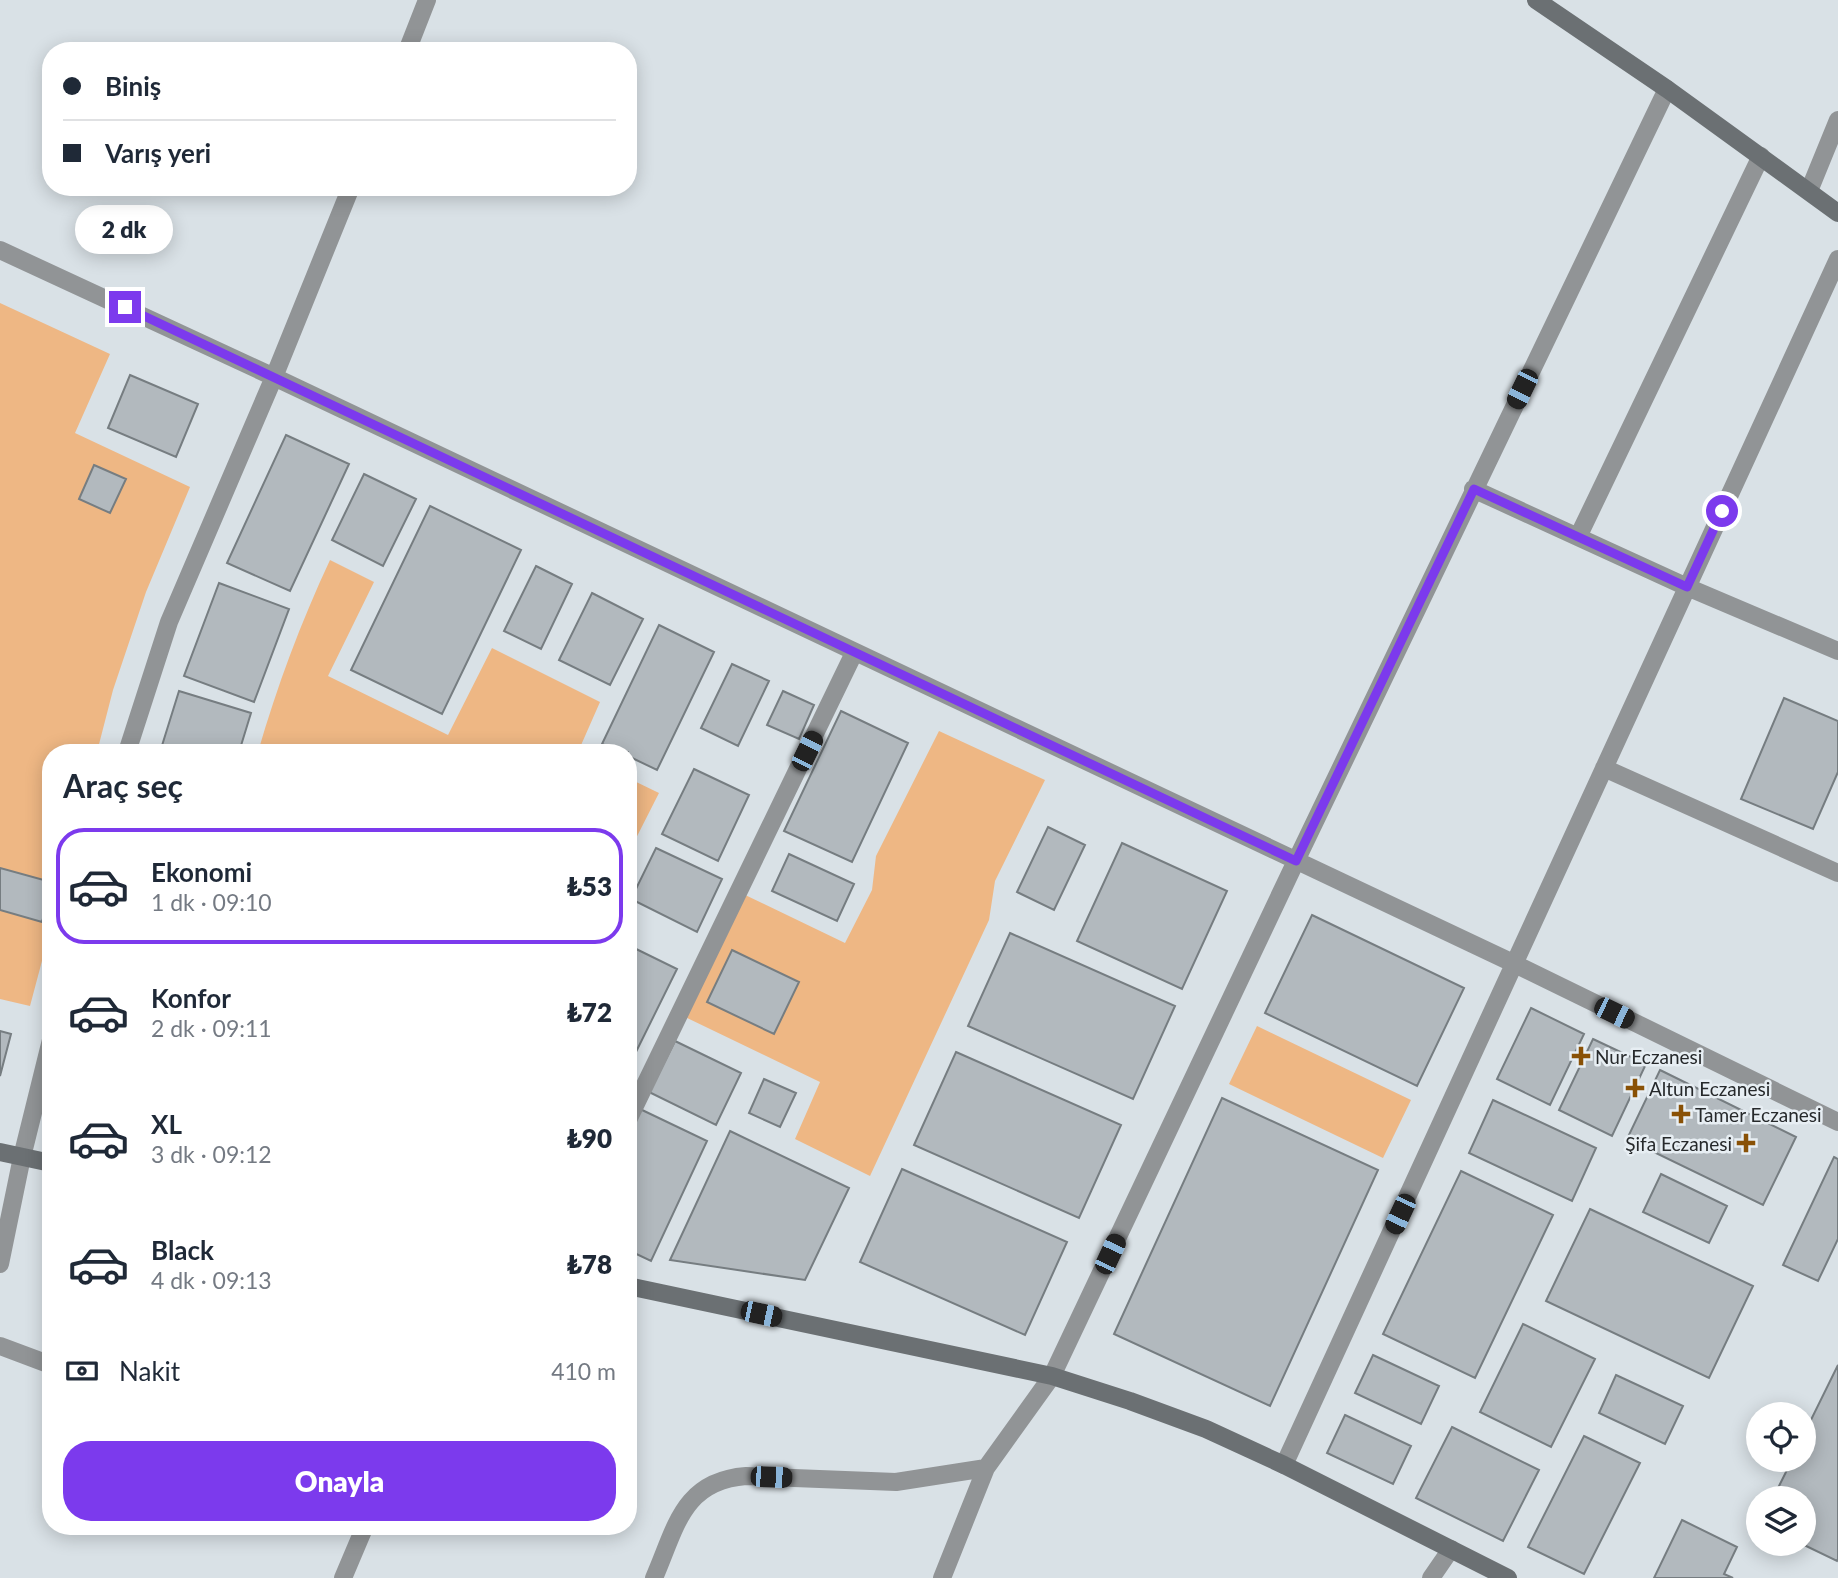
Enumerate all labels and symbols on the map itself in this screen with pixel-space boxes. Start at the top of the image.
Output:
callout: 2 dk [76,205,174,254]
route end [109,291,141,323]
car [1504,366,1541,412]
route start [1706,495,1738,527]
car [789,728,826,774]
car [1591,994,1638,1032]
place label: Nur Eczanesi [1595,1045,1702,1068]
marker: Nur Eczanesi [1573,1048,1589,1064]
place label: Altun Eczanesi [1649,1077,1770,1100]
marker: Altun Eczanesi [1627,1080,1643,1096]
place label: Tamer Eczanesi [1695,1103,1822,1126]
marker: Tamer Eczanesi [1673,1106,1689,1122]
place label: Şifa Eczanesi [1625,1132,1732,1155]
marker: Şifa Eczanesi [1738,1135,1754,1151]
car [1382,1191,1419,1237]
car [1092,1231,1129,1277]
car [739,1299,784,1329]
car [750,1466,793,1488]

